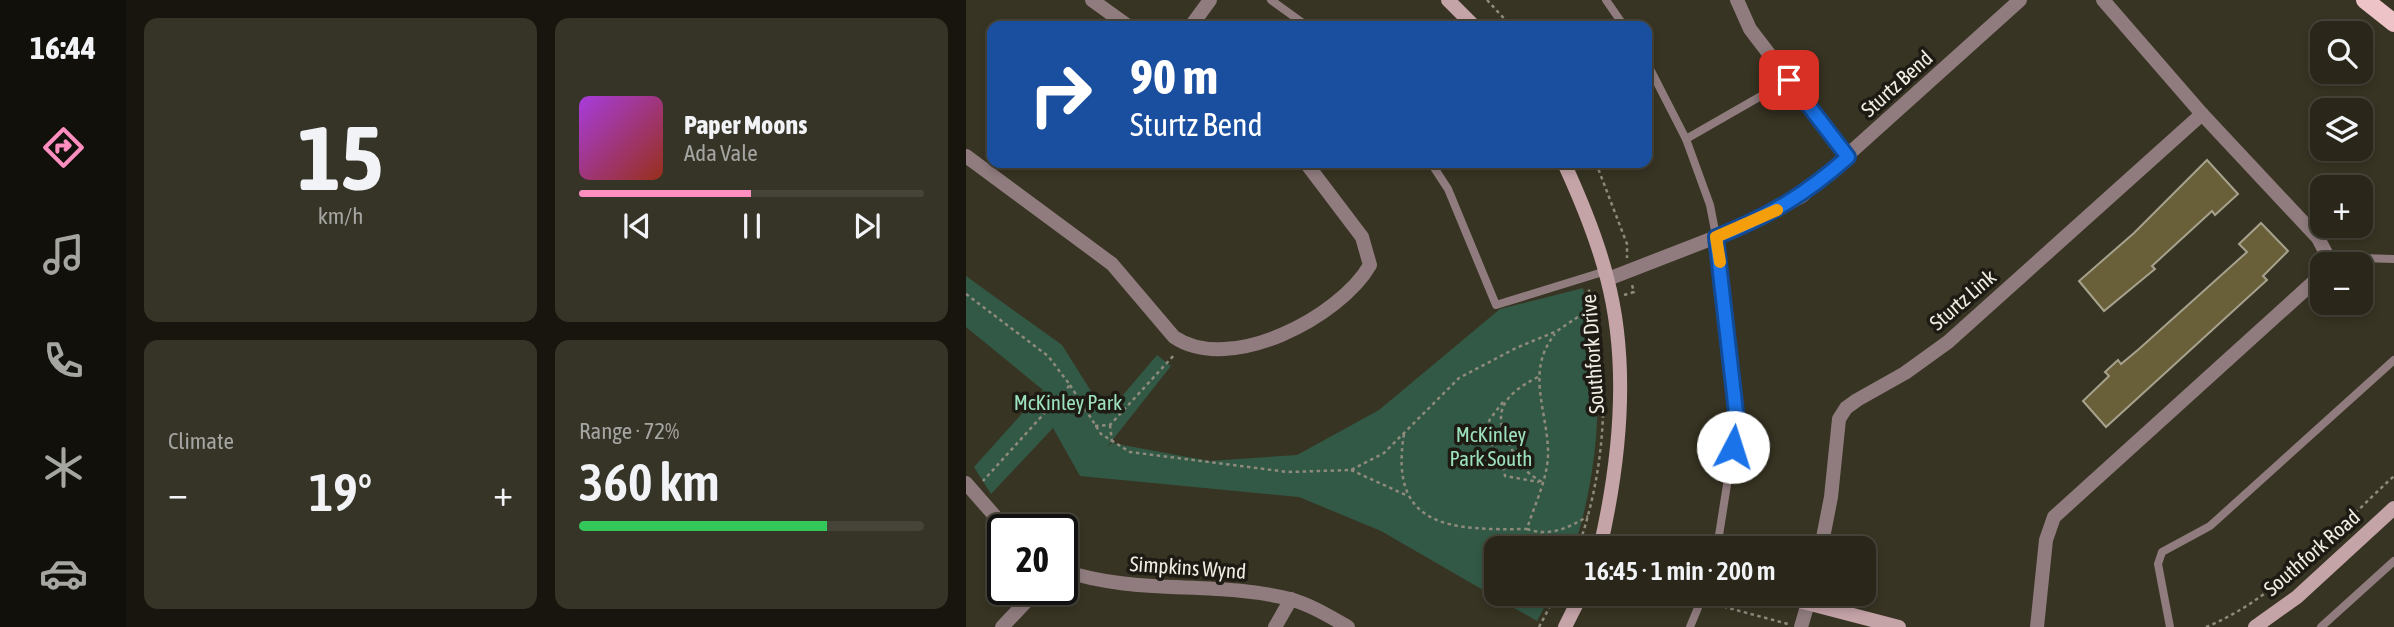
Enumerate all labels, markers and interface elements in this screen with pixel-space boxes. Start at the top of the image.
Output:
map controls [2310,21,2373,315]
button: search [2310,21,2373,84]
text: 16:44 [30,29,96,66]
street label: Sturtz Bend [1856,45,1937,121]
text: 90 m [1130,48,1218,104]
icon: right [1015,49,1106,140]
pin [1759,50,1819,110]
icon: arrive [1770,61,1808,99]
button: layers [2310,98,2373,161]
text: 15 [298,105,383,209]
text: Sturtz Bend [1130,106,1263,143]
text: Paper Moons [684,110,807,140]
icon: directions [39,123,88,172]
text: Ada Vale [684,140,758,166]
button: + [2310,175,2373,238]
text: km/h [318,203,363,229]
icon: previous [618,207,656,245]
icon: pause [733,207,771,245]
icon: next [848,207,886,245]
icon: music [39,230,88,279]
button: − [2310,252,2373,315]
street label: Sturtz Link [1924,264,2000,335]
street label: Southfork Drive [1576,293,1608,415]
icon: phone [39,336,88,385]
park label: McKinley Park [1014,390,1122,414]
position arrow [1696,410,1770,484]
text: Range · 72% [579,418,679,444]
park label: McKinley Park South [1449,422,1533,470]
text: Climate [168,428,234,454]
icon: climate [39,443,88,492]
text: 360 km [579,452,720,512]
text: 19° [309,462,372,522]
text: − [168,471,188,514]
text: + [493,471,513,514]
street label: Southfork Road [2259,504,2364,600]
speed limit sign: 20 [987,514,1078,605]
icon: car [39,549,88,598]
street label: Simpkins Wynd [1129,551,1247,583]
text: 16:45 · 1 min · 200 m [1585,556,1775,586]

